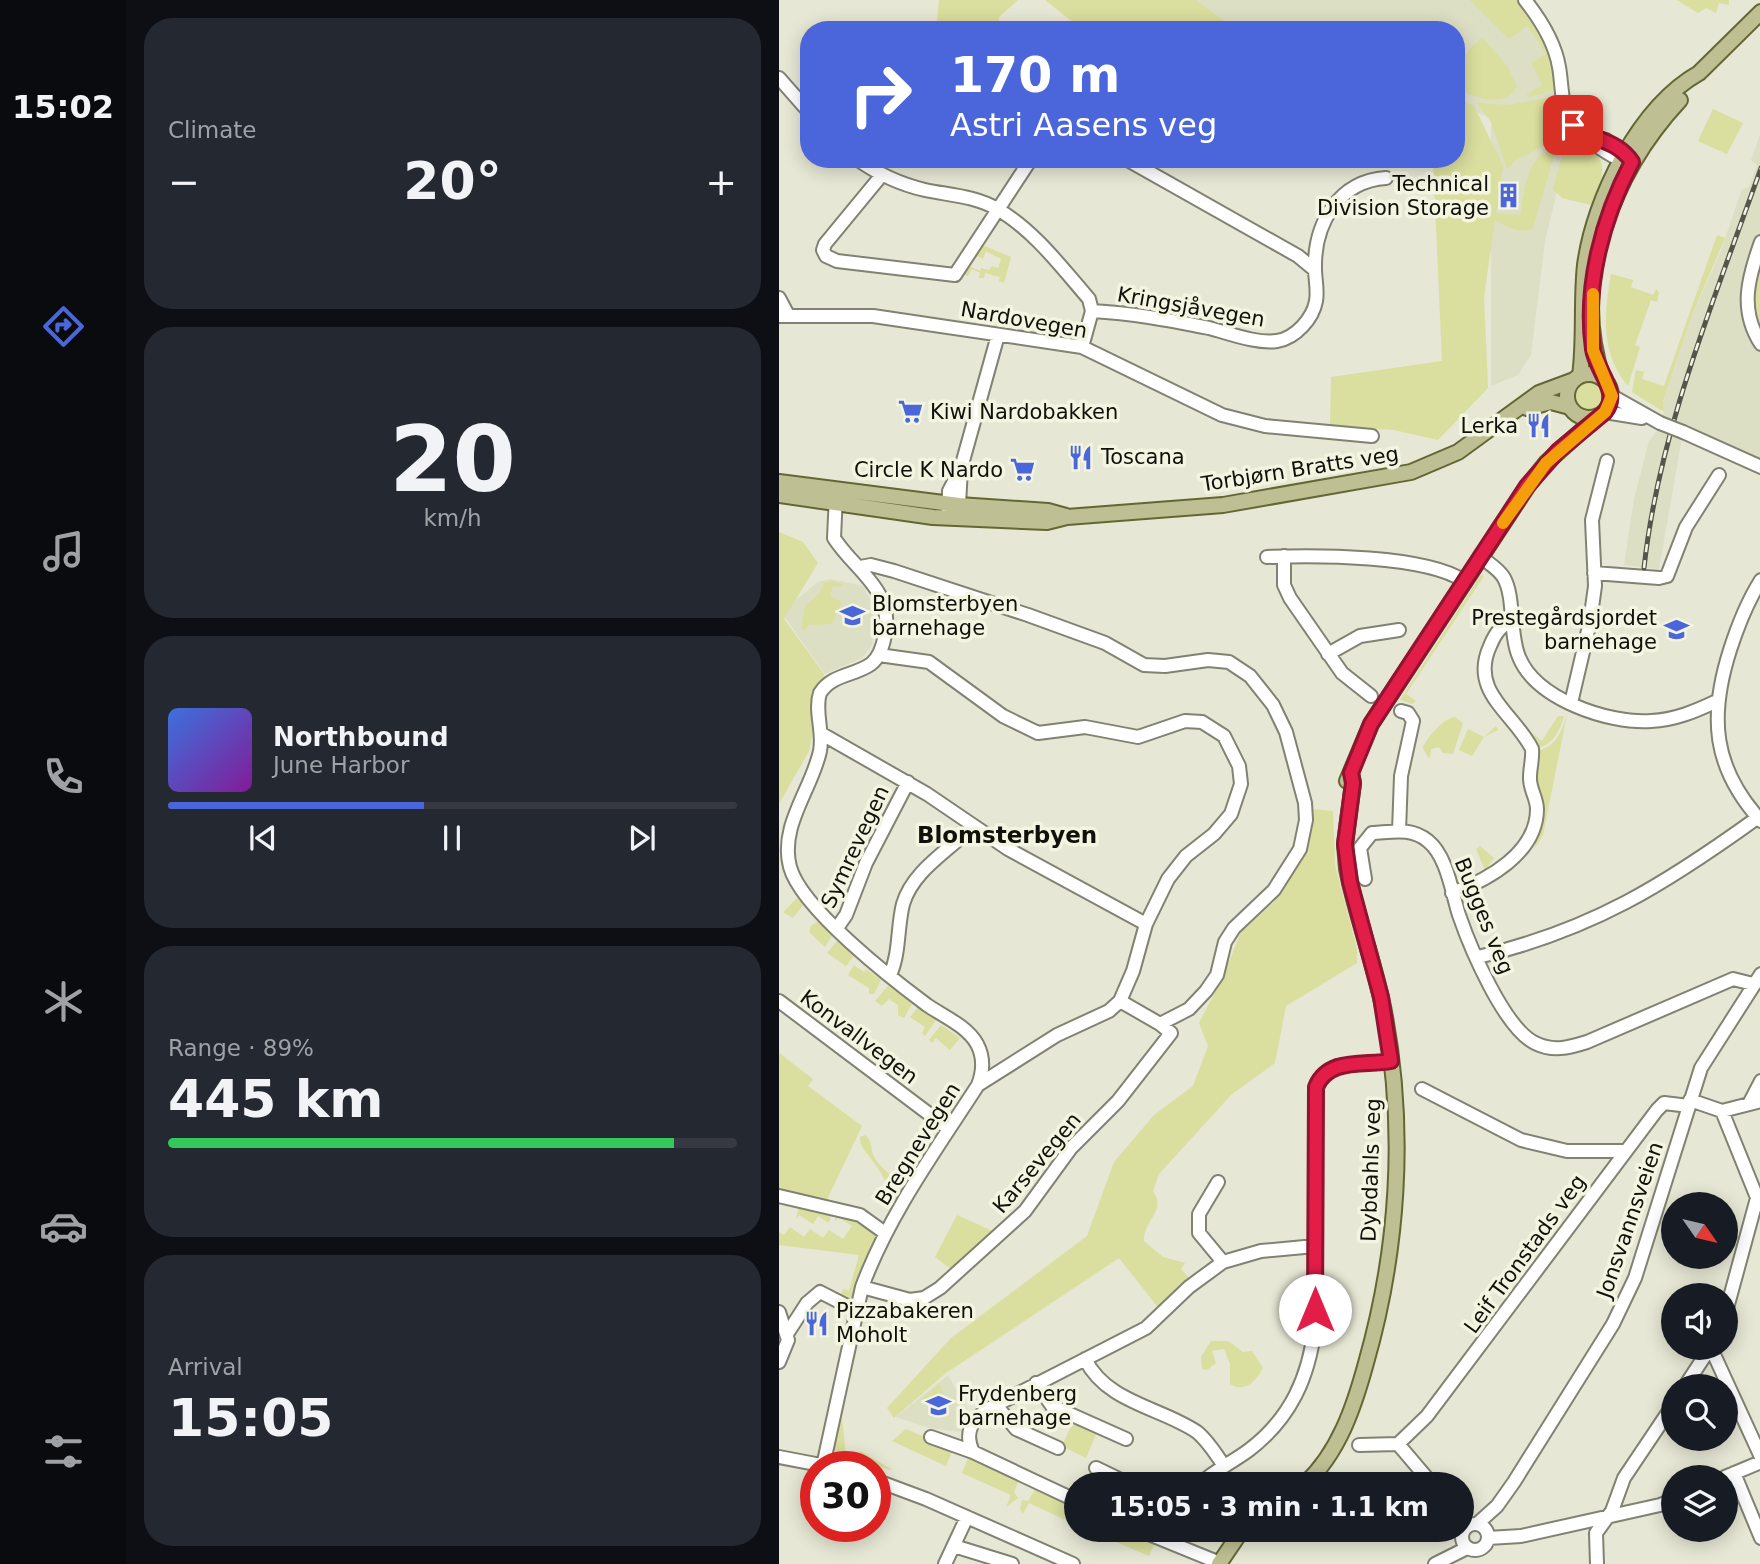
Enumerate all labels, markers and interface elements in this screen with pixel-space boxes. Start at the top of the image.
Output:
text: 170 m [950,47,1120,104]
icon: right [835,49,926,140]
text: 15:02 [12,88,114,126]
pin [1543,95,1603,155]
text: Astri Aasens veg [950,106,1217,144]
icon: arrive [1554,106,1592,144]
text: Climate [168,117,257,143]
text: 20° [403,151,502,211]
text: − [168,160,200,204]
text: + [705,160,737,204]
place label: Technical Division Storage [1317,172,1489,220]
building icon: Technical Division Storage [1495,182,1523,210]
street label: Kringsjåvegen [1115,281,1267,332]
street label: Nardovegen [959,297,1089,343]
icon: directions [39,302,88,351]
supermarket icon: Kiwi Nardobakken [896,398,924,426]
place label: Kiwi Nardobakken [930,400,1118,424]
text: 20 [389,407,516,512]
restaurant icon: Lerka [1524,412,1552,440]
place label: Lerka [1460,414,1518,438]
street label: Torbjørn Bratts veg [1199,442,1400,497]
restaurant icon: Toscana [1067,443,1095,471]
place label: Toscana [1100,445,1185,469]
supermarket icon: Circle K Nardo [1009,456,1037,484]
place label: Circle K Nardo [854,458,1003,482]
text: km/h [423,505,482,531]
icon: music [39,527,88,576]
place label: Blomsterbyen barnehage [872,592,1018,640]
school or university icon: Blomsterbyen barnehage [838,602,866,630]
place label: Prestegårdsjordet barnehage [1471,605,1657,654]
school or university icon: Prestegårdsjordet barnehage [1663,616,1691,644]
text: Northbound [273,722,449,752]
icon: phone [39,752,88,801]
text: June Harbor [273,752,409,778]
street label: Symrevegen [816,782,894,912]
icon: previous [244,819,282,857]
icon: pause [433,819,471,857]
icon: next [623,819,661,857]
district label: Blomsterbyen [917,822,1097,848]
street label: Bugges veg [1450,854,1518,978]
icon: climate [39,977,88,1026]
street label: Konvallvegen [796,985,922,1089]
text: Range · 89% [168,1035,314,1061]
text: 445 km [168,1069,383,1129]
street label: Bregnevegen [871,1078,965,1210]
street label: Dybdahls veg [1357,1098,1385,1242]
street label: Karsevegen [988,1108,1086,1218]
street label: Jonsvannsveien [1591,1139,1668,1303]
street label: Leif Tronstads veg [1459,1170,1591,1338]
north arrow [1661,1192,1738,1269]
map controls [1661,1192,1738,1542]
icon: car [39,1202,88,1251]
position arrow [1278,1273,1352,1347]
button: sound [1661,1283,1738,1360]
place label: Pizzabakeren Moholt [836,1299,974,1347]
restaurant icon: Pizzabakeren Moholt [802,1309,830,1337]
text: Arrival [168,1354,243,1380]
button: search [1661,1374,1738,1451]
place label: Frydenberg barnehage [958,1382,1077,1430]
text: 15:05 [168,1388,334,1448]
school or university icon: Frydenberg barnehage [924,1392,952,1420]
icon: filters [39,1427,88,1476]
speed limit sign: 30 [800,1451,891,1542]
button: layers [1661,1465,1738,1542]
text: 15:05 · 3 min · 1.1 km [1109,1492,1429,1522]

